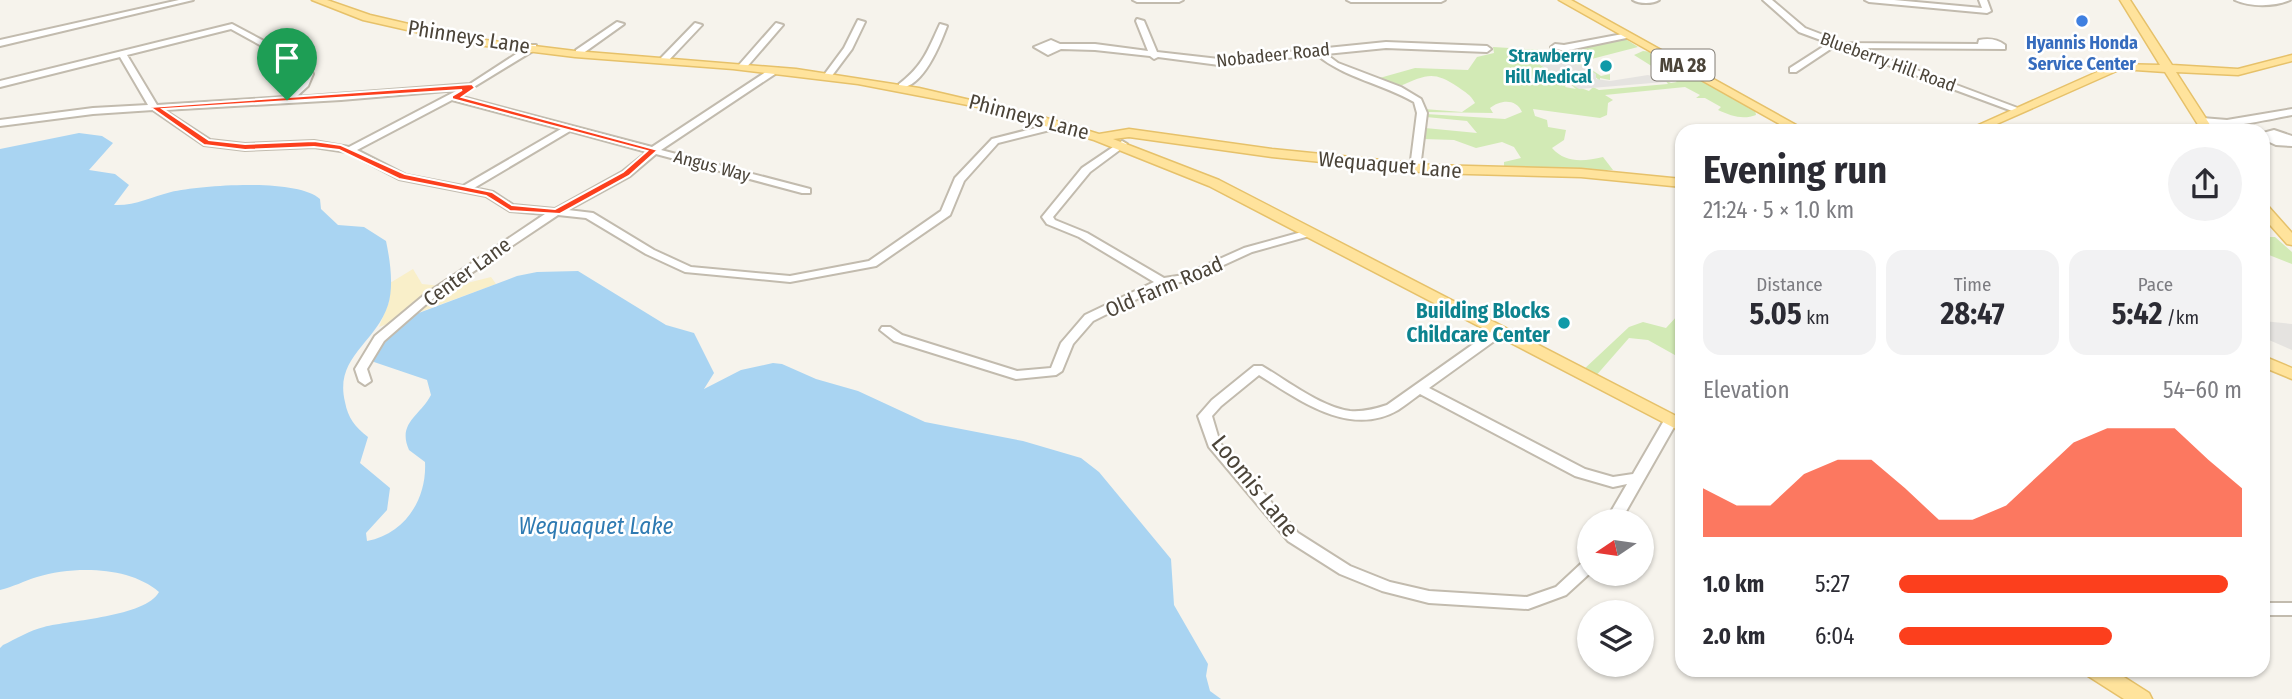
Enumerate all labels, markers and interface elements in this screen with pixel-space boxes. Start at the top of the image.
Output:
marker: Hyannis Honda Service Center [2074,13,2090,29]
street label: Phinneys Lane [406,15,532,59]
street label: Blueberry Hill Road [1817,27,1959,97]
pin [257,28,317,100]
place label: Hyannis Honda Service Center [2026,32,2138,75]
street label: Nobadeer Road [1215,38,1331,72]
icon: arrive [268,39,306,77]
place label: Strawberry Hill Medical [1505,45,1592,88]
road number: MA 28 [1652,50,1714,80]
marker: Strawberry Hill Medical [1598,58,1614,74]
street label: Phinneys Lane [966,88,1092,146]
street label: Angus Way [671,145,753,187]
street label: Wequaquet Lane [1317,146,1463,184]
text: Evening run [1703,147,1887,193]
button: share [2168,147,2242,221]
text: 21:24 · 5 × 1.0 km [1703,196,1854,224]
street label: Center Lane [418,232,516,312]
street label: Old Farm Road [1101,251,1227,323]
text: Distance [1756,273,1823,296]
text: Time [1954,273,1991,296]
text: Pace [2138,273,2173,296]
text: 5.05 [1749,296,1802,332]
text: 28:47 [1940,296,2005,332]
text: 5:42 [2112,296,2162,332]
place label: Building Blocks Childcare Center [1407,298,1550,348]
text: km [1802,306,1830,329]
text: /km [2162,306,2199,329]
marker: Building Blocks Childcare Center [1556,315,1572,331]
text: Elevation [1703,376,1790,404]
text: 54–60 m [2163,376,2242,404]
street label: Loomis Lane [1206,430,1304,542]
north arrow [1577,509,1654,586]
map controls [1577,509,1654,677]
water label: Wequaquet Lake [519,512,674,540]
text: 1.0 km [1703,570,1764,598]
text: 5:27 [1815,570,1850,598]
button: layers [1577,600,1654,677]
text: 2.0 km [1703,622,1765,650]
text: 6:04 [1815,622,1854,650]

